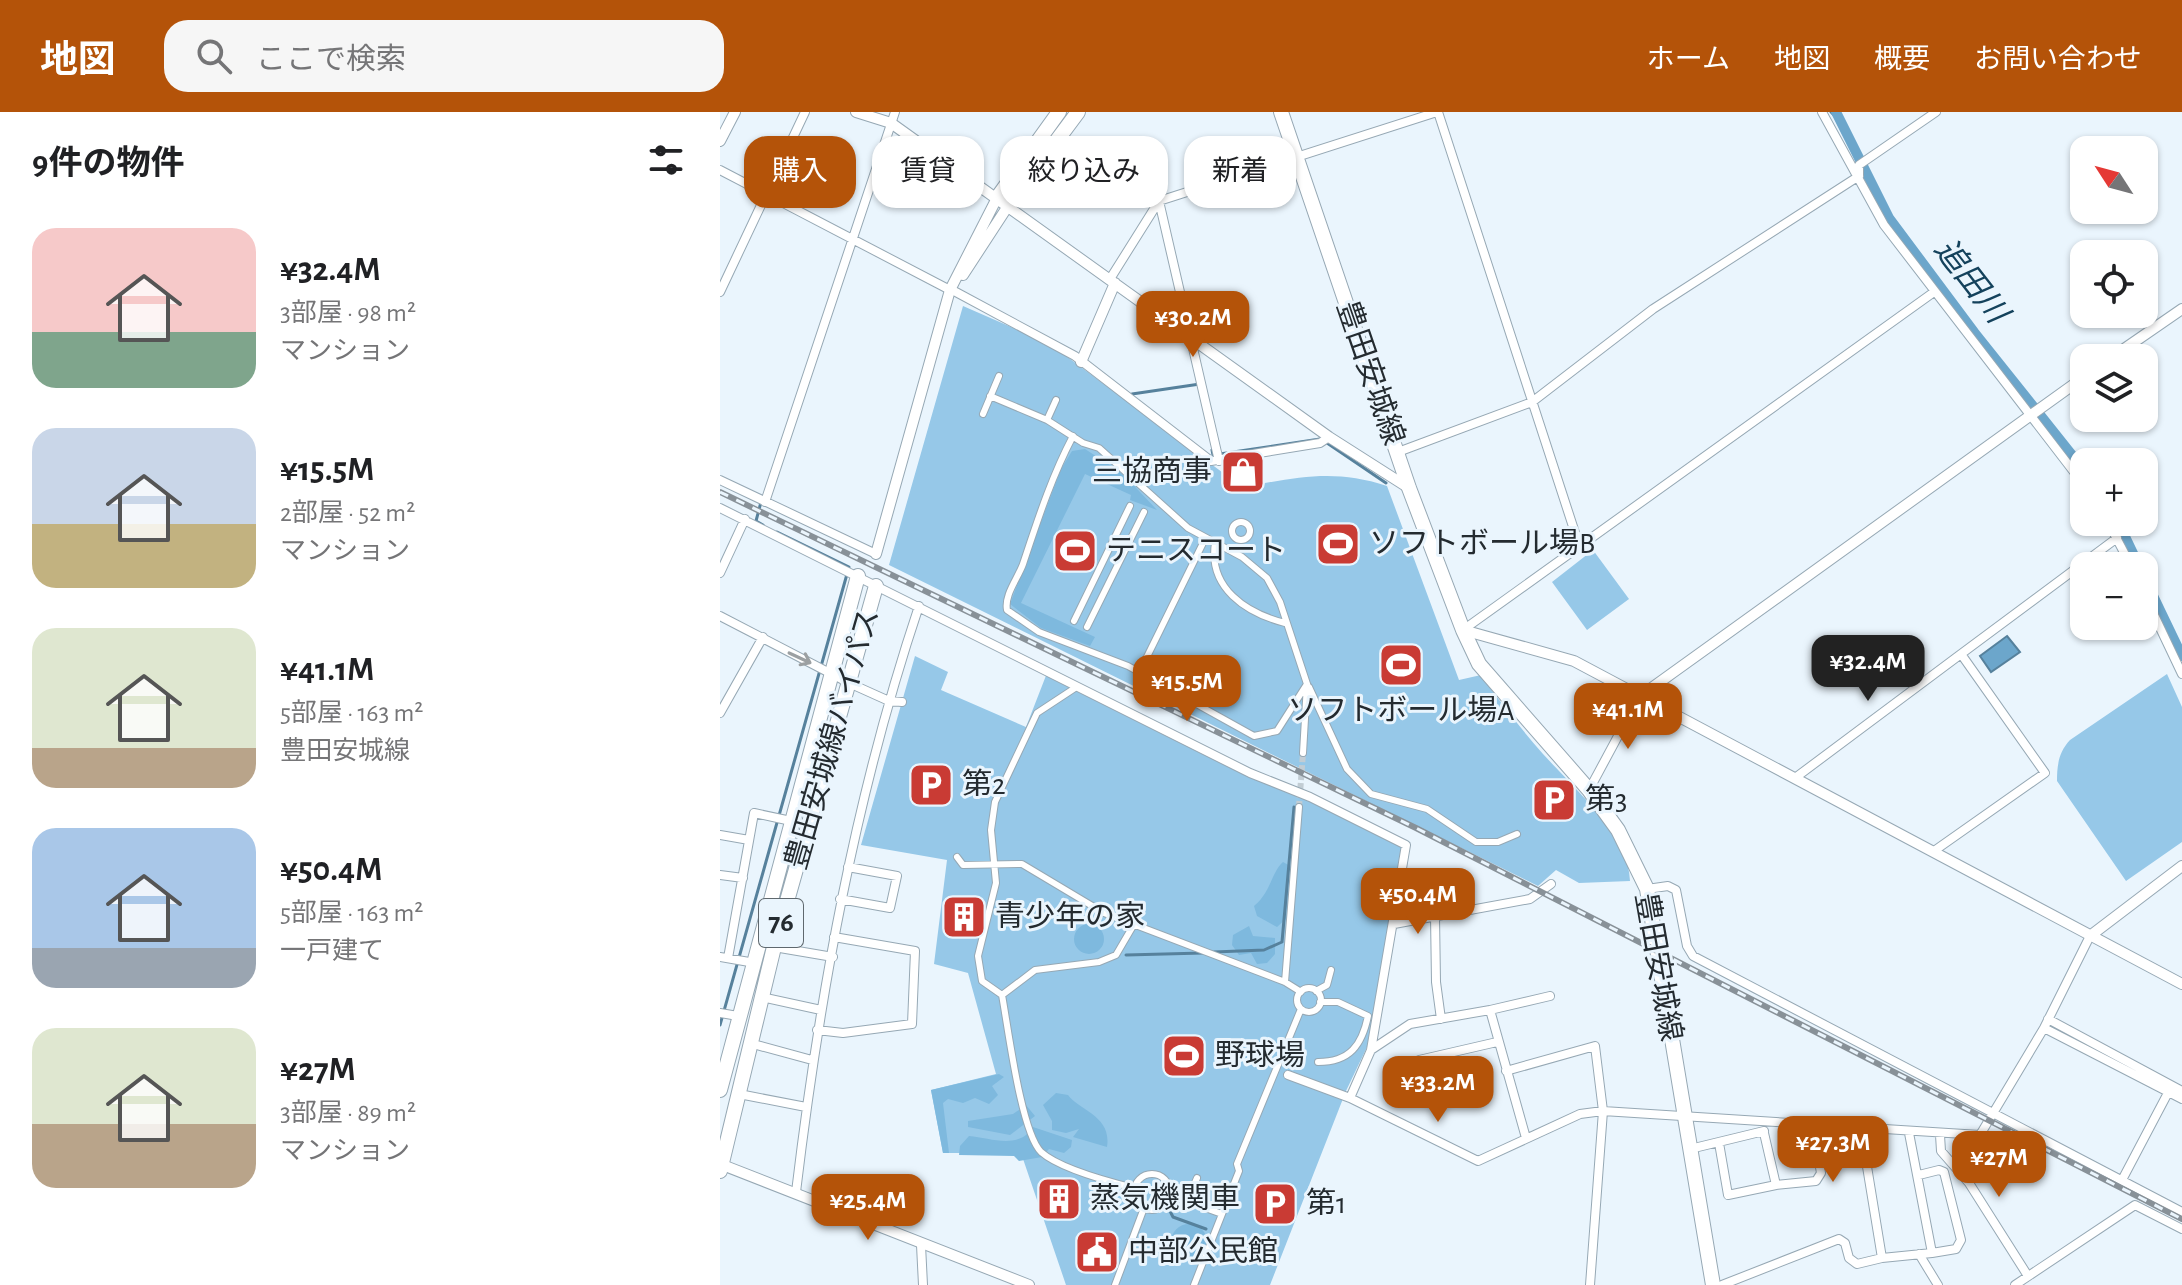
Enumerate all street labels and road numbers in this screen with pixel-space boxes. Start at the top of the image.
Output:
street label: 豊田安城線 [1331,297,1410,449]
street label: 豊田安城線バイパス [780,605,885,873]
street label: 豊田安城線 [1630,890,1688,1043]
road number: 76 [759,899,803,947]

